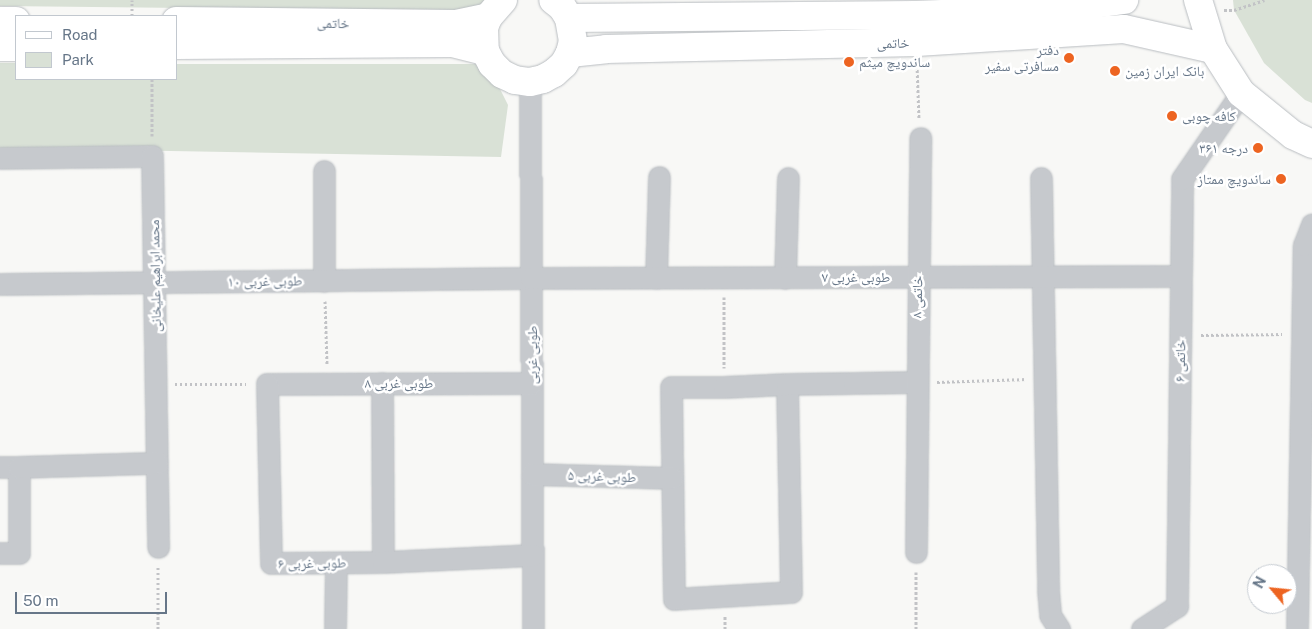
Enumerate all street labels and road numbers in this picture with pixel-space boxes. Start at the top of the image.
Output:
street label: خاتمی [317,14,349,32]
street label: خاتمی [877,34,909,52]
street label: محمد ابراهیم علیخانی [146,220,164,332]
street label: طوبی غربی ۷ [822,269,890,285]
street label: طوبی غربی ۱۰ [227,272,303,290]
street label: خاتمی ۸ [908,276,926,318]
street label: طوبی غربی [524,326,540,384]
street label: خاتمی ۶ [1171,340,1189,382]
street label: طوبی غربی ۸ [365,375,433,391]
street label: طوبی غربی ۵ [567,466,637,486]
street label: طوبی غربی ۶ [278,554,346,572]

